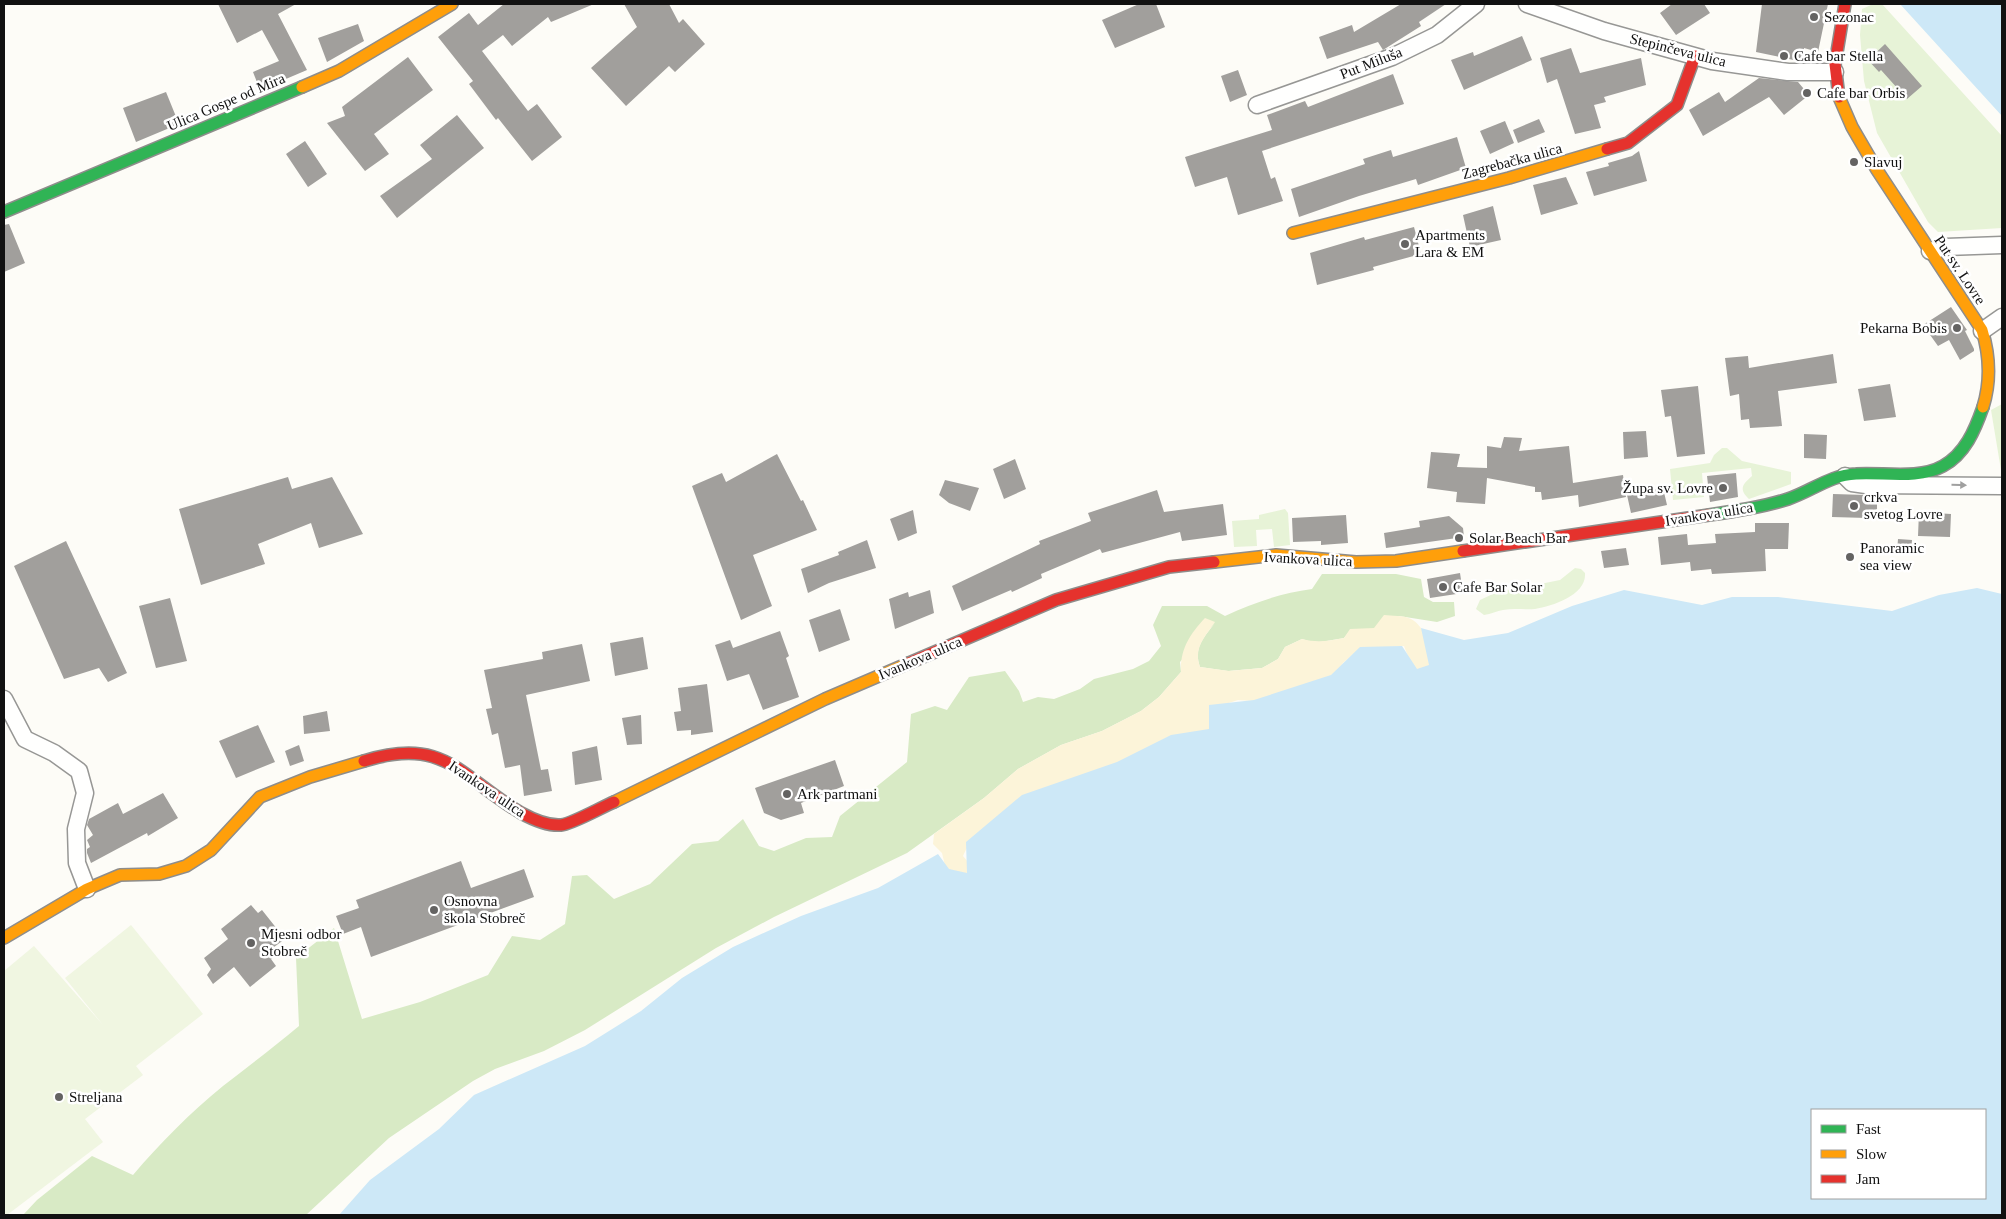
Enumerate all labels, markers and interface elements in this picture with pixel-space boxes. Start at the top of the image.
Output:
place label: Sezonac [1824,9,1874,25]
marker: Sezonac [1808,11,1820,23]
street label: Stepinčeva ulica [1628,30,1728,70]
street label: Put Miluša [1338,44,1405,82]
place label: Cafe bar Stella [1794,48,1883,64]
marker: Cafe bar Stella [1778,50,1790,62]
street label: Ulica Gospe od Mira [165,70,288,134]
place label: Cafe bar Orbis [1817,85,1905,101]
marker: Cafe bar Orbis [1801,87,1813,99]
street label: Zagrebačka ulica [1460,140,1564,182]
place label: Slavuj [1864,154,1902,170]
marker: Slavuj [1848,156,1860,168]
place label: Apartments Lara & EM [1415,227,1485,260]
street label: Put sv. Lovre [1931,233,1989,308]
marker: Apartments Lara & EM [1399,238,1411,250]
place label: Pekarna Bobis [1860,320,1947,336]
marker: Pekarna Bobis [1951,322,1963,334]
place label: Župa sv. Lovre [1623,480,1713,496]
one-way arrow [1951,481,1967,489]
marker: Župa sv. Lovre [1717,482,1729,494]
place label: crkva svetog Lovre [1864,489,1943,522]
street label: Ivankova ulica [1664,499,1754,529]
marker: crkva svetog Lovre [1848,500,1860,512]
place label: Solar Beach Bar [1469,530,1567,546]
marker: Solar Beach Bar [1453,532,1465,544]
place label: Panoramic sea view [1860,540,1924,573]
street label: Ivankova ulica [1263,549,1353,569]
marker: Panoramic sea view [1844,551,1856,563]
place label: Cafe Bar Solar [1453,579,1542,595]
marker: Cafe Bar Solar [1437,581,1449,593]
street label: Ivankova ulica [876,633,964,683]
street label: Ivankova ulica [446,758,529,821]
place label: Ark partmani [797,786,877,802]
marker: Ark partmani [781,788,793,800]
place label: Osnovna škola Stobreč [444,893,526,926]
marker: Osnovna škola Stobreč [428,904,440,916]
place label: Mjesni odbor Stobreč [261,926,341,959]
marker: Mjesni odbor Stobreč [245,937,257,949]
place label: Streljana [69,1089,123,1105]
marker: Streljana [53,1091,65,1103]
legend [1811,1109,1986,1199]
text: Fast [1856,1121,1882,1137]
text: Slow [1856,1146,1887,1162]
text: Jam [1856,1171,1880,1187]

